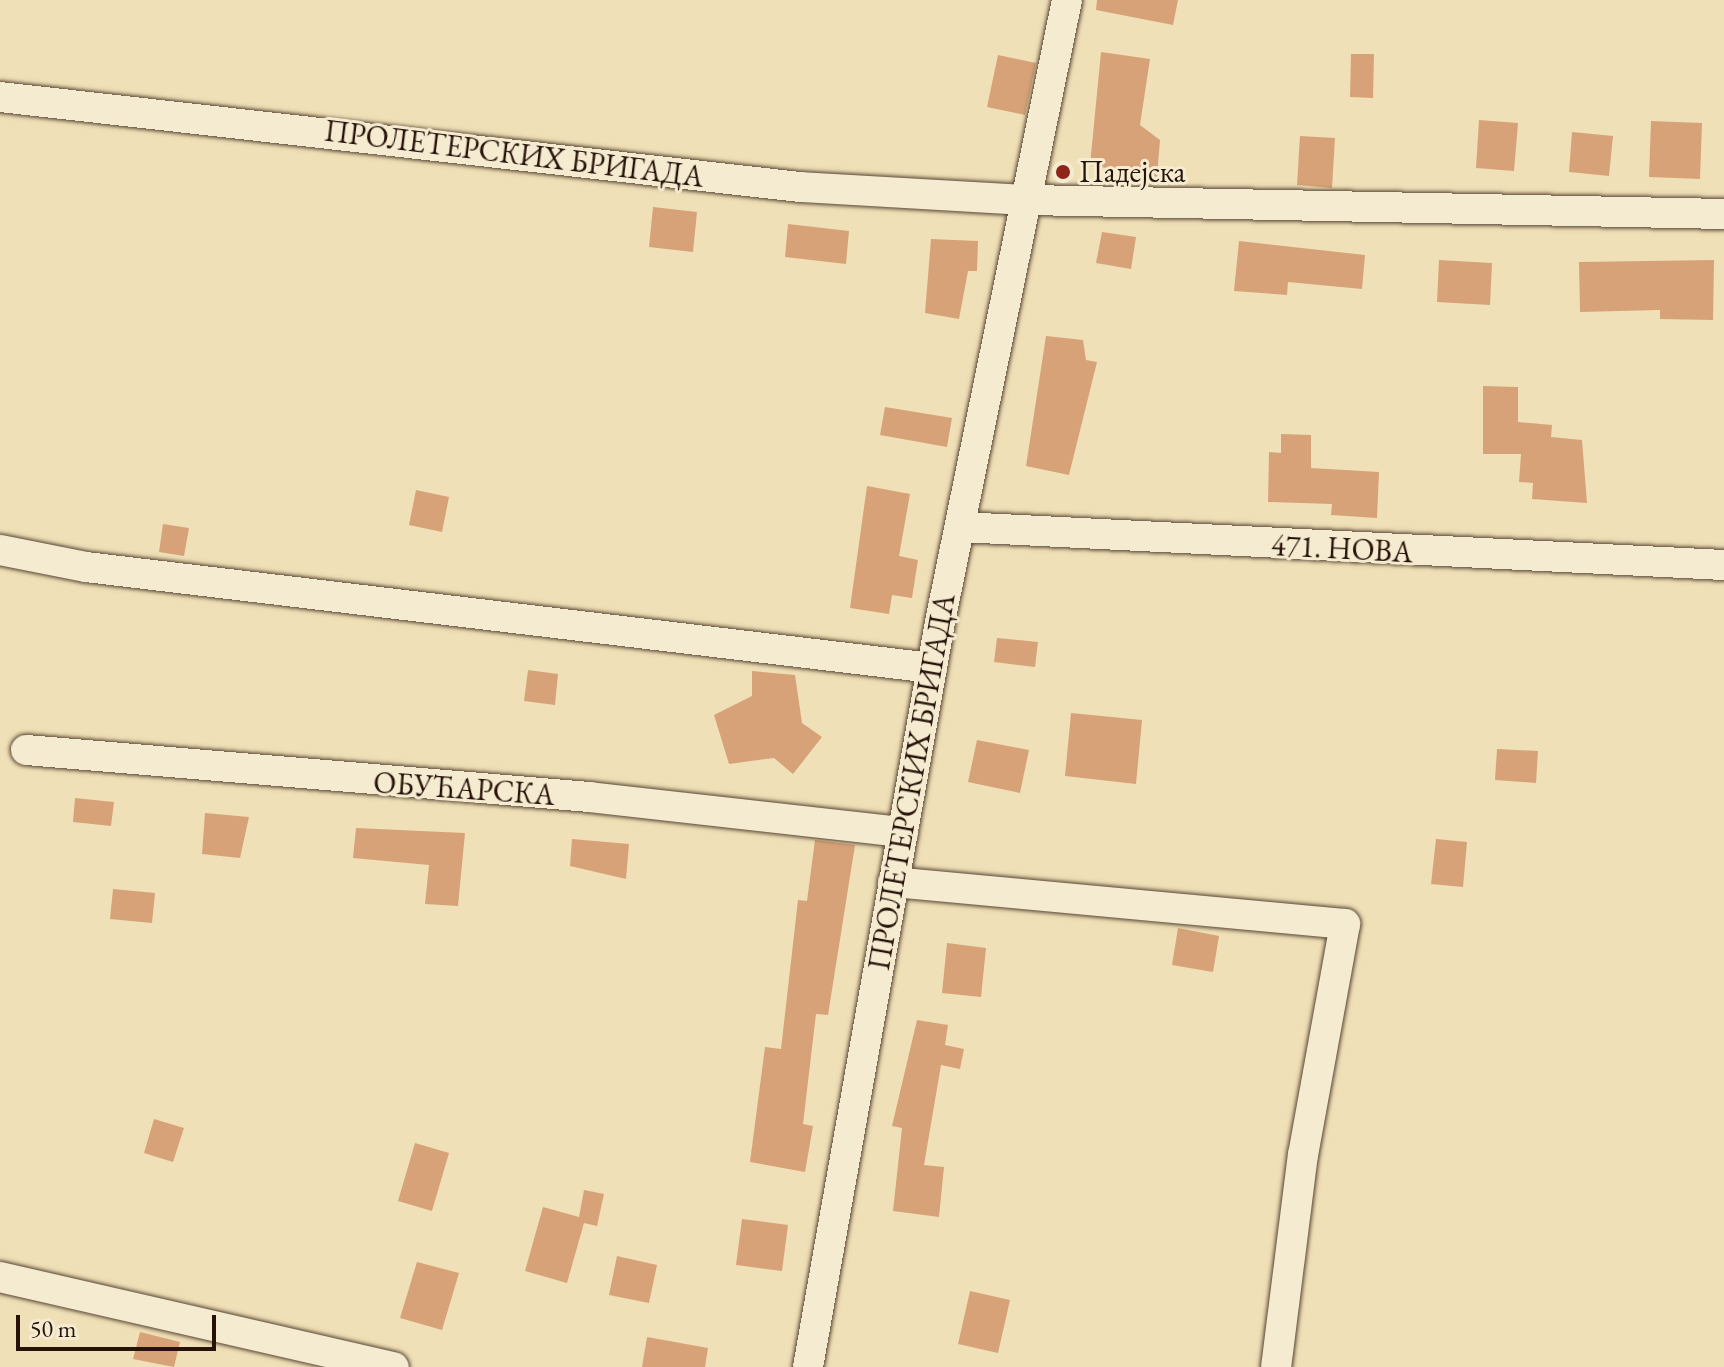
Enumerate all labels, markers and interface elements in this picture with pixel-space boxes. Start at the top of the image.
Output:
street label: ПРОЛЕТЕРСКИХ БРИГАДА [322,113,706,195]
place label: Падејска [1079,154,1186,190]
marker: Падејска [1054,163,1072,181]
street label: 471. НОВА [1270,527,1414,571]
street label: ПРОЛЕТЕРСКИХ БРИГАДА [861,591,963,973]
street label: ОБУЋАРСКА [372,765,556,813]
scale bar [20,1299,220,1349]
text: 50 m [30,1313,77,1344]

